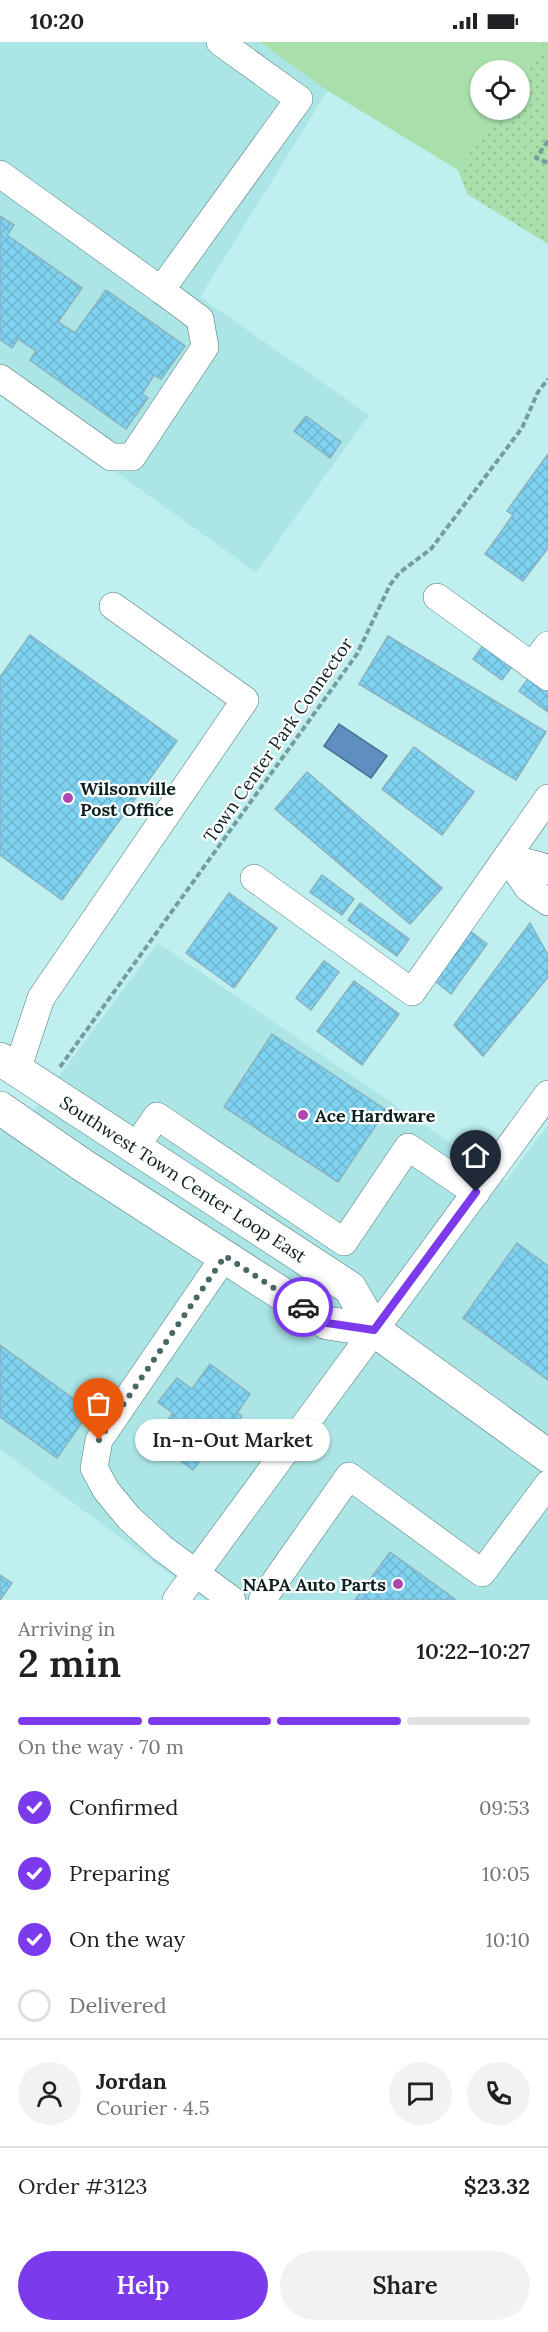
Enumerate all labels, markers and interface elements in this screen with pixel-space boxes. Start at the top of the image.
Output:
text: 10:20 [30,7,84,35]
map controls [470,60,530,120]
button: locate [470,60,530,120]
street label: Town Center Park Connector [198,633,358,847]
place label: Wilsonville Post Office [80,777,176,821]
marker: Wilsonville Post Office [61,791,75,805]
street label: Southwest Town Center Loop East [55,1091,311,1267]
place label: Ace Hardware [315,1104,436,1127]
marker: Ace Hardware [296,1108,310,1122]
pin [450,1130,501,1192]
icon: home [459,1139,492,1172]
courier [273,1277,333,1337]
icon: car [287,1291,320,1324]
pin [73,1378,124,1440]
icon: bag [82,1387,115,1420]
callout: In-n-Out Market [135,1419,330,1461]
text: In-n-Out Market [152,1427,313,1452]
place label: NAPA Auto Parts [242,1573,386,1596]
marker: NAPA Auto Parts [391,1577,405,1591]
text: Arriving in [18,1616,115,1641]
text: 10:22–10:27 [416,1637,530,1665]
text: 2 min [18,1638,121,1688]
text: On the way · 70 m [18,1734,184,1759]
icon: check [18,1791,51,1824]
text: Confirmed [69,1793,178,1821]
text: 09:53 [479,1795,530,1820]
icon: check [18,1857,51,1890]
text: Preparing [69,1859,169,1887]
text: 10:05 [482,1861,530,1886]
icon: check [18,1923,51,1956]
text: On the way [69,1925,185,1953]
text: 10:10 [486,1927,530,1952]
text: Delivered [69,1991,167,2019]
button: person [18,2062,81,2125]
button: chat [389,2062,452,2125]
button: phone [467,2062,530,2125]
text: Jordan [96,2067,167,2095]
text: Courier · 4.5 [96,2095,210,2120]
text: Order #3123 [18,2172,148,2200]
text: $23.32 [464,2172,530,2200]
button: Help [18,2251,268,2320]
button: Share [280,2251,530,2320]

